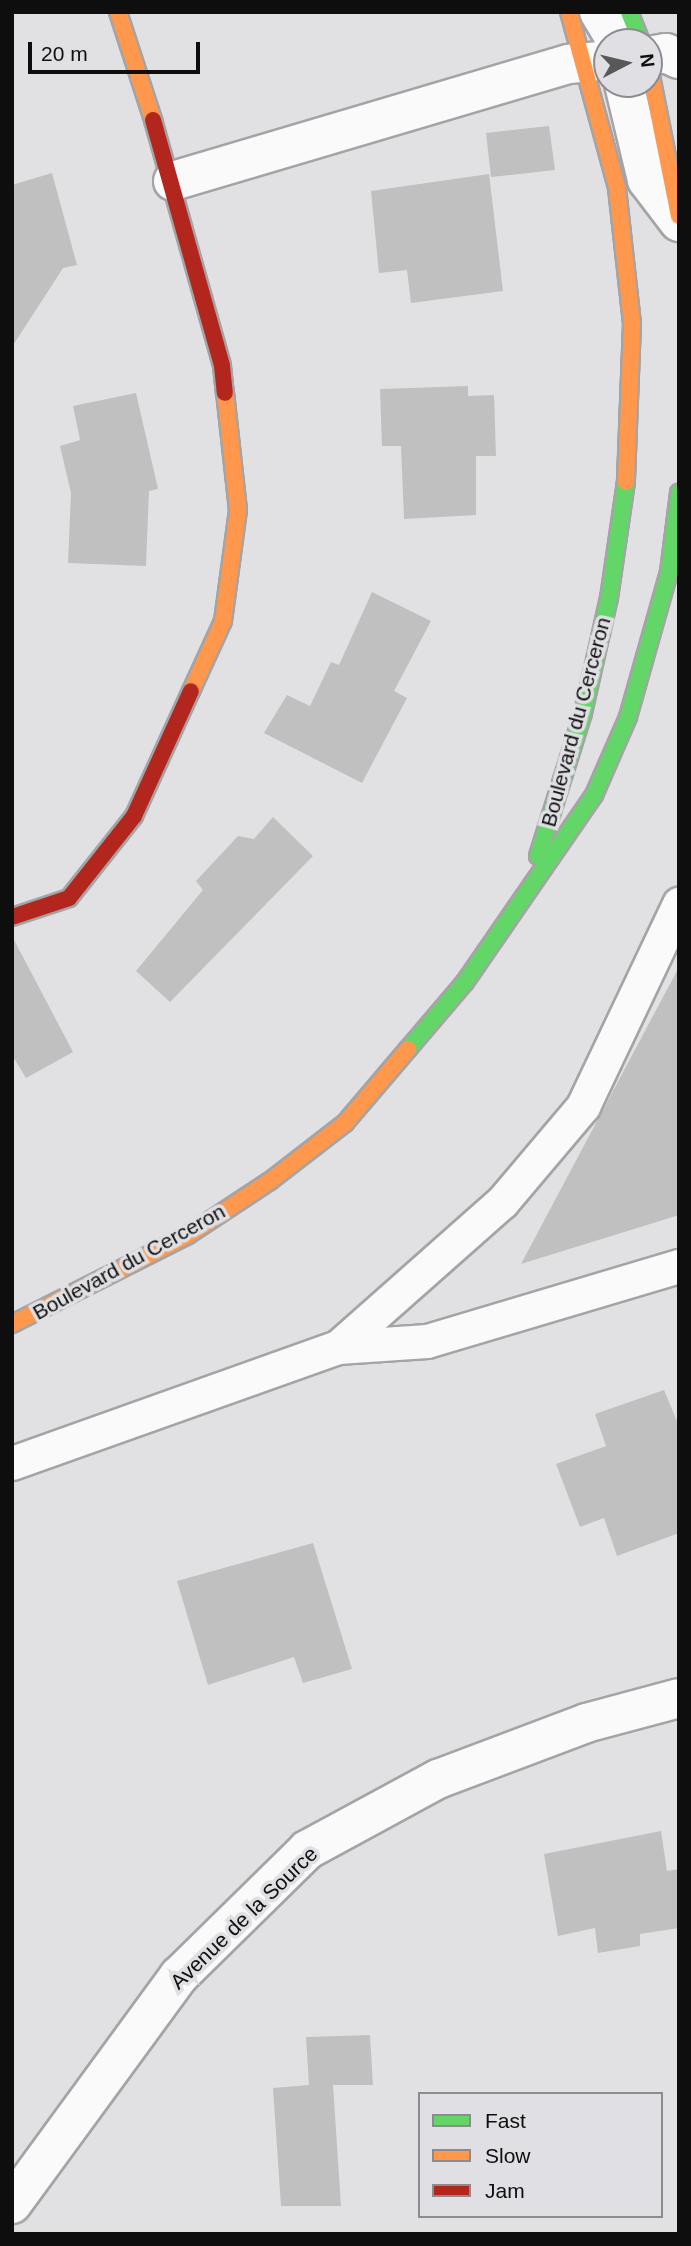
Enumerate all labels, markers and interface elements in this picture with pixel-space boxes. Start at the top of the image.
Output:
scale bar [32,28,203,72]
north arrow [593,28,663,98]
text: 20 m [41,42,88,65]
text: N [636,53,659,69]
street label: Boulevard du Cerceron [536,614,616,830]
street label: Boulevard du Cerceron [28,1199,230,1325]
street label: Avenue de la Source [165,1841,323,1995]
legend [418,2092,663,2218]
text: Fast [485,2109,526,2132]
text: Slow [485,2144,531,2167]
text: Jam [485,2179,525,2202]

